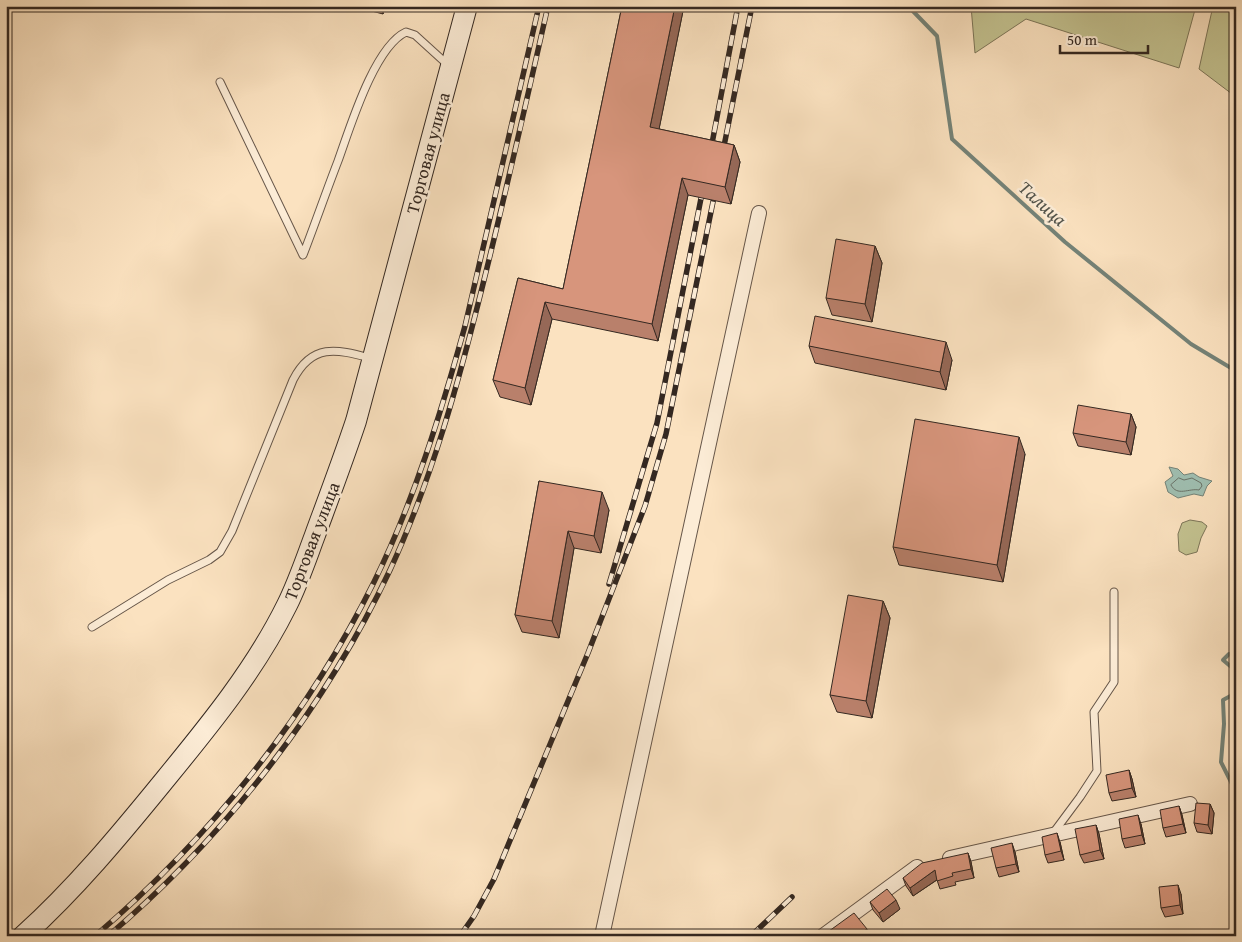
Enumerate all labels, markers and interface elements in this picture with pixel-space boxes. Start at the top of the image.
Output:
scale bar [1060,22,1147,54]
text: 50 m [1067,29,1098,50]
street label: Торговая улица [398,89,457,217]
water label: Талица [1013,174,1074,232]
street label: Торговая улица [277,477,347,604]

